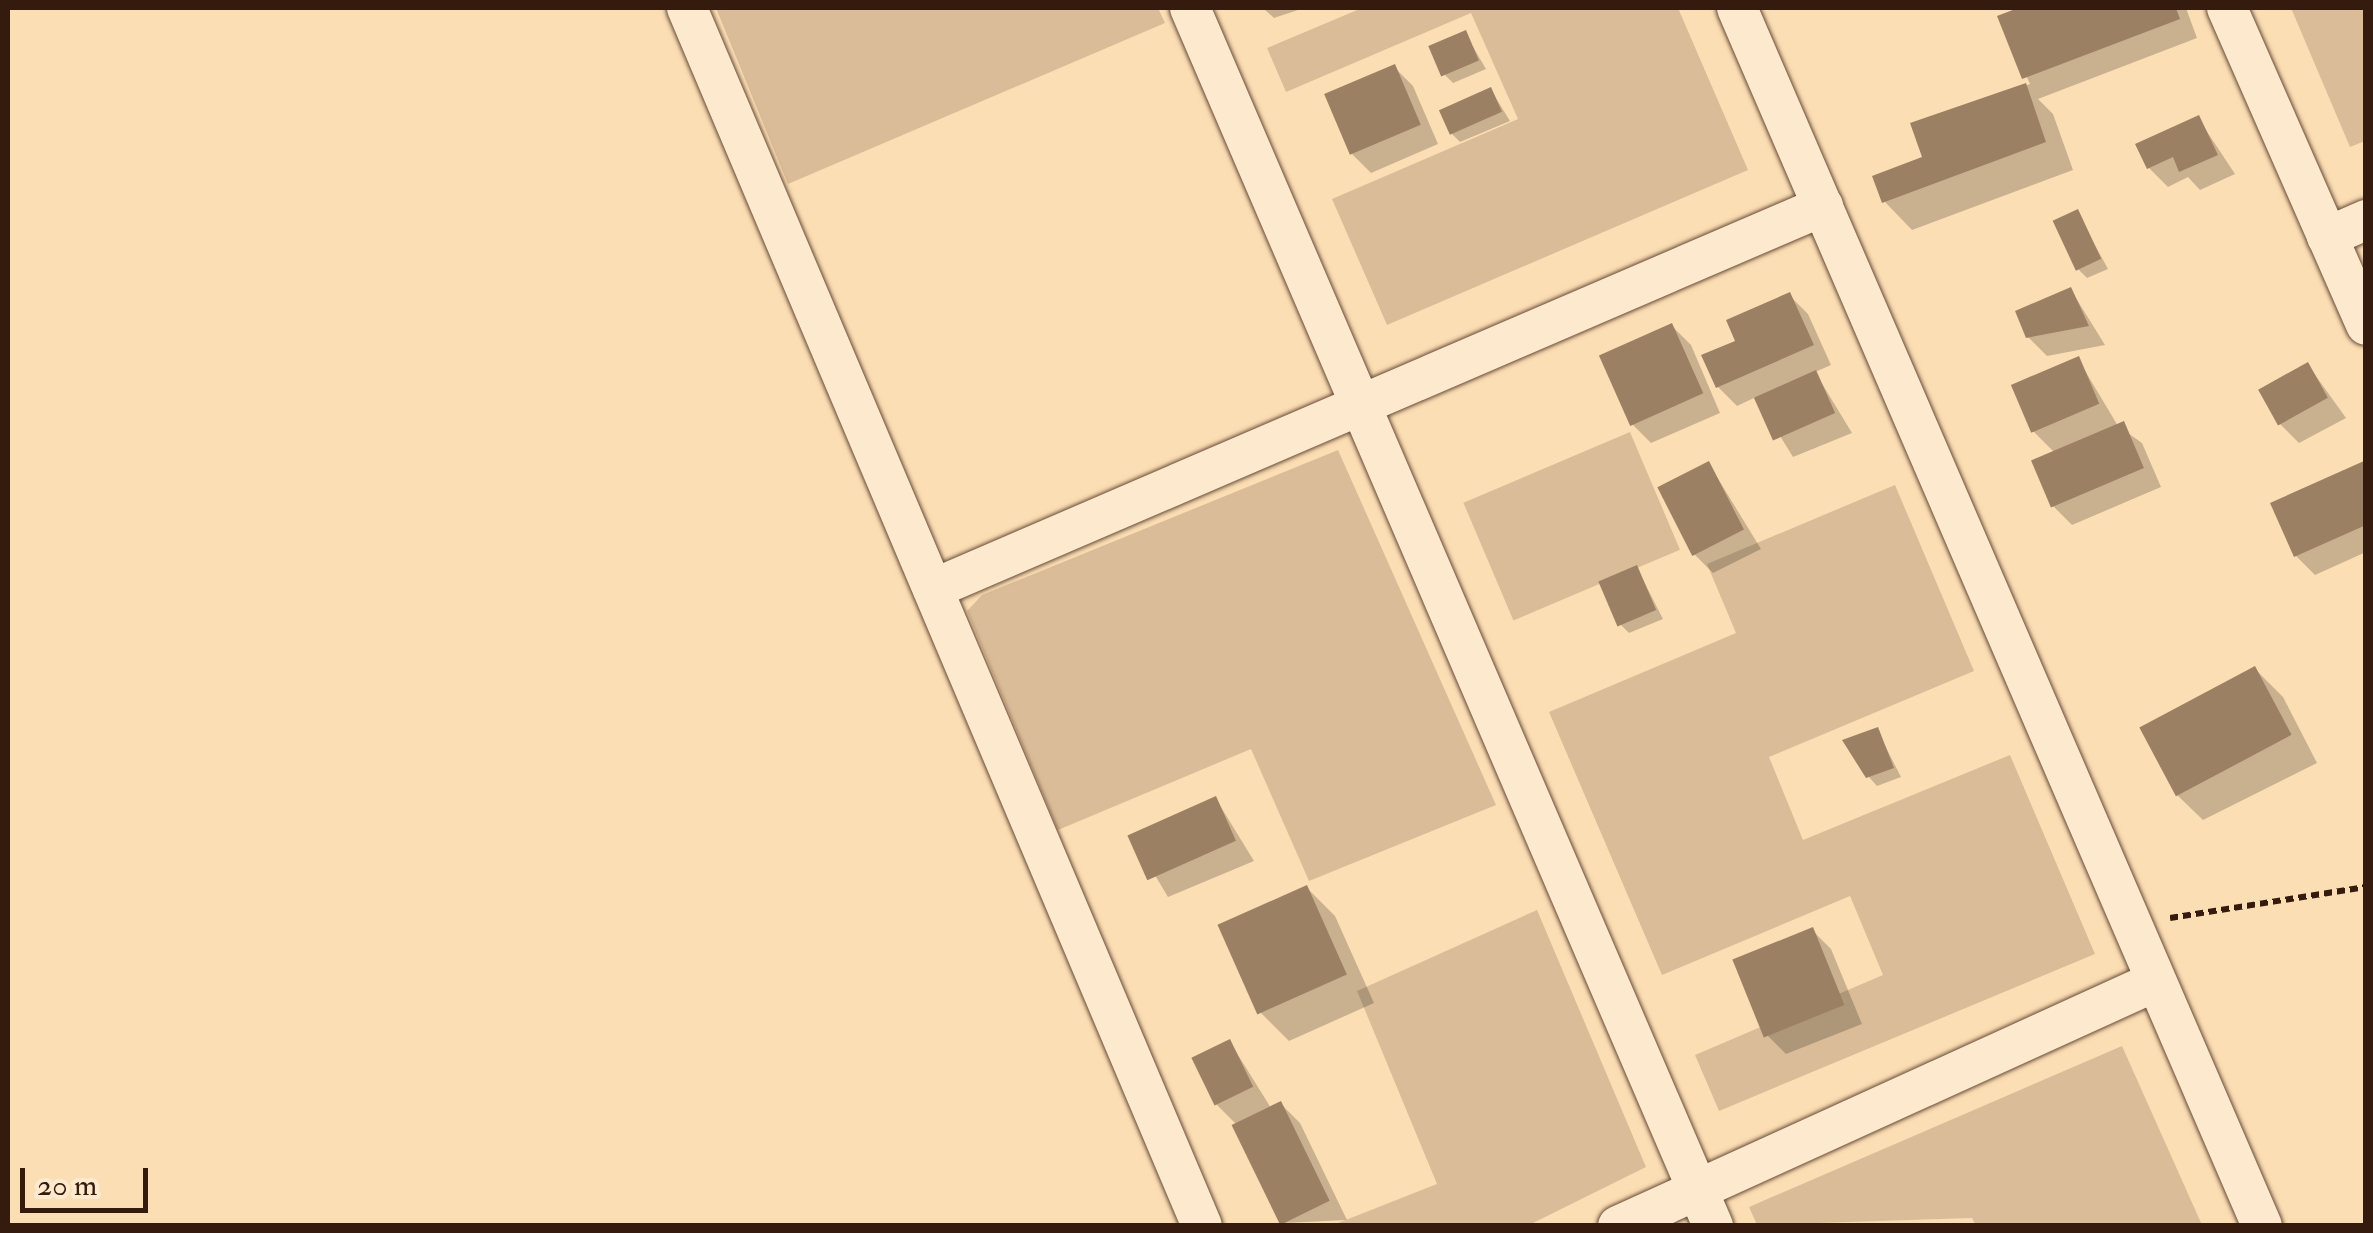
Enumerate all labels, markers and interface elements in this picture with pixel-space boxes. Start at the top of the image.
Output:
scale bar [25,1148,152,1210]
text: 20 m [37,1167,97,1204]

